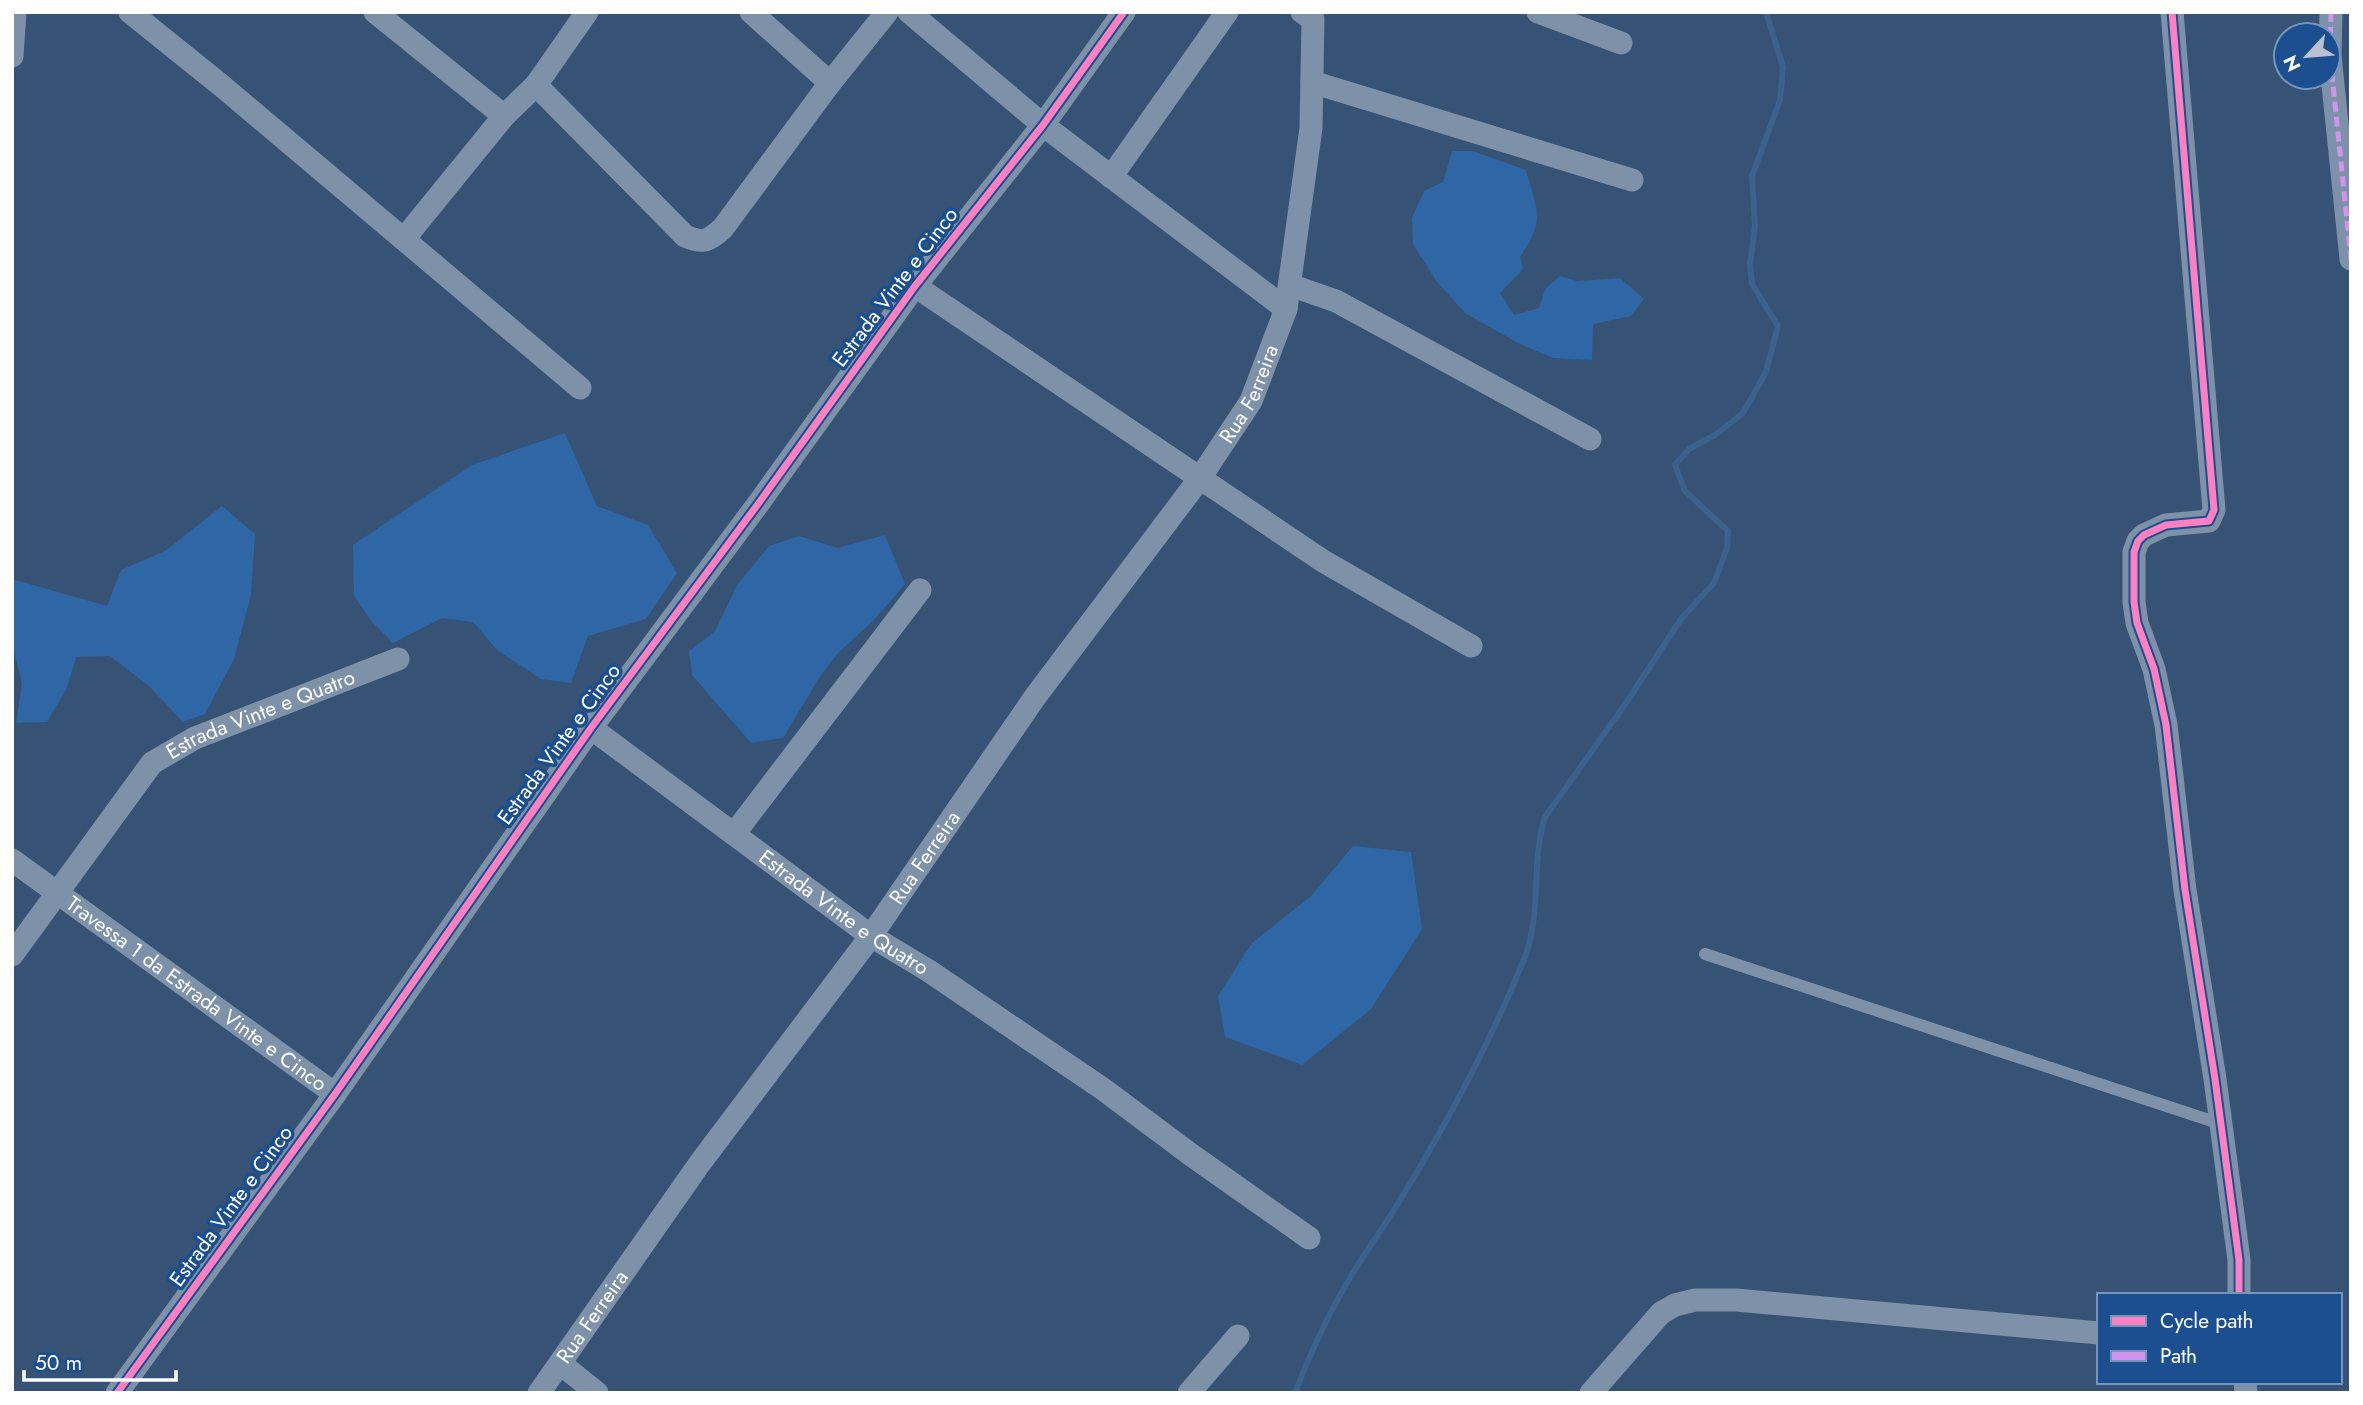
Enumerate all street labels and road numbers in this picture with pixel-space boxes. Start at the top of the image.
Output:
street label: Estrada Vinte e Cinco [825,201,965,373]
street label: Rua Ferreira [1212,340,1286,449]
street label: Estrada Vinte e Cinco [490,657,628,831]
street label: Estrada Vinte e Quatro [161,662,359,767]
street label: Rua Ferreira [882,805,968,910]
street label: Estrada Vinte e Quatro [752,842,934,982]
street label: Travessa 1 da Estrada Vinte e Cinco [60,889,333,1098]
street label: Estrada Vinte e Cinco [162,1119,300,1293]
street label: Rua Ferreira [549,1264,635,1369]

